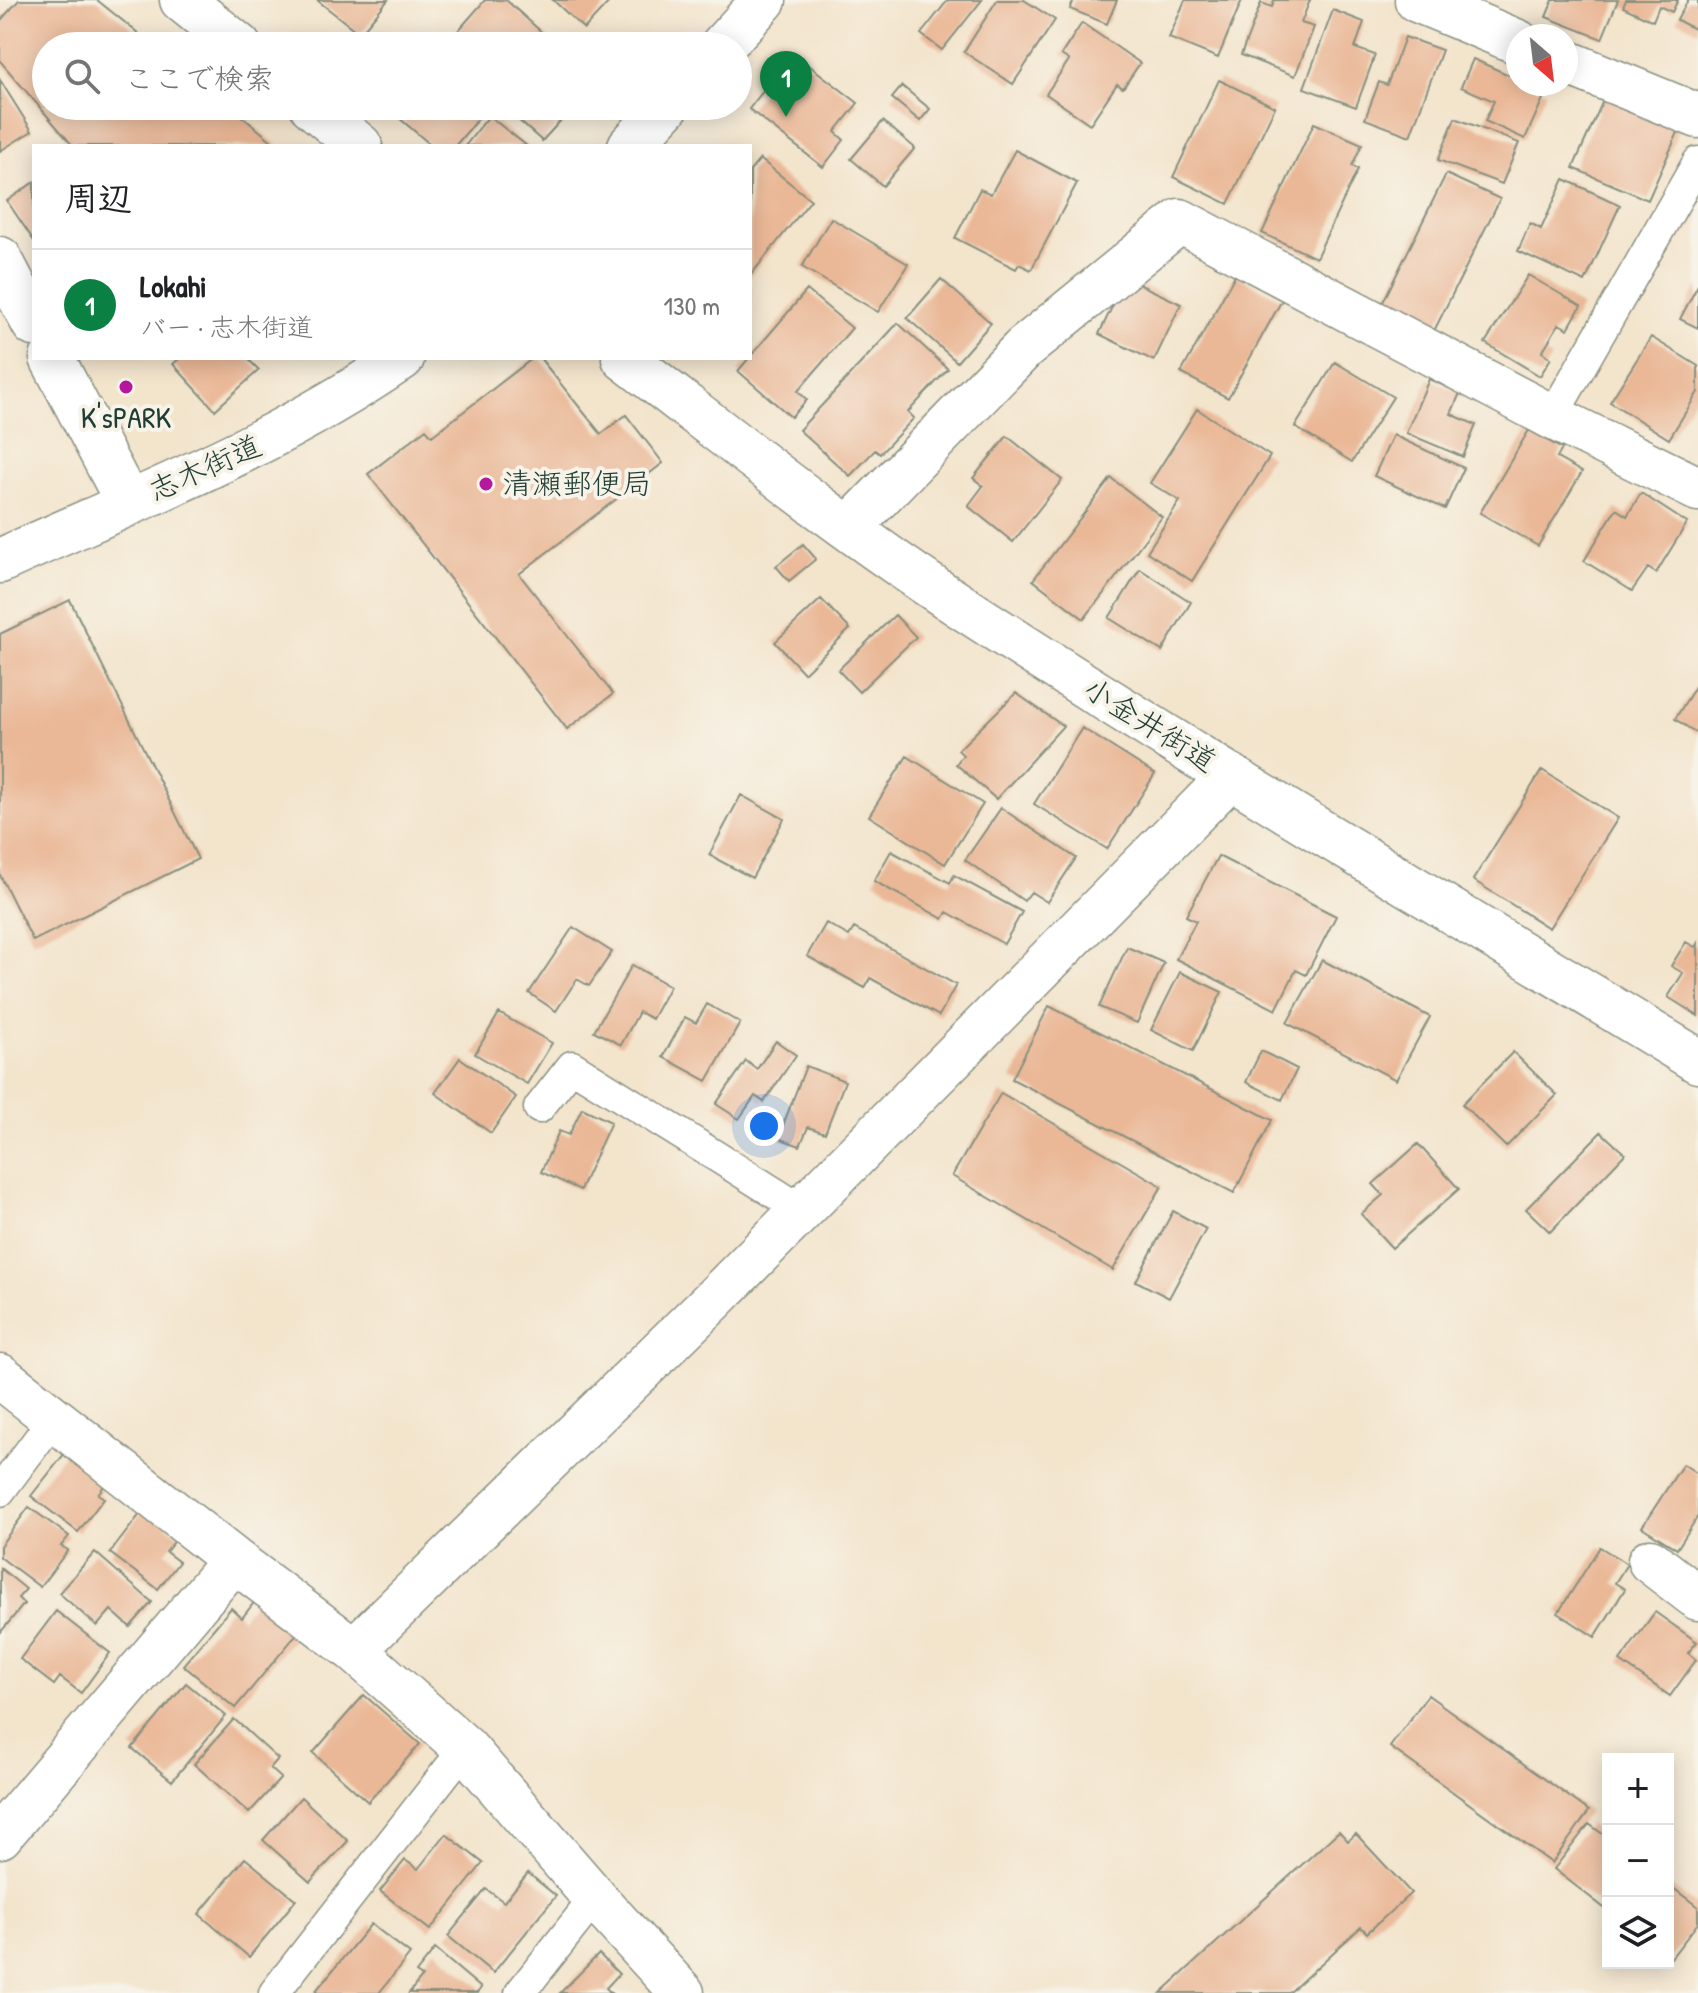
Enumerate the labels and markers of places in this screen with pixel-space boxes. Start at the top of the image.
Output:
pin: 1 [760,51,812,117]
marker: K'sPARK [117,378,135,396]
place label: K'sPARK [81,397,172,437]
place label: 清瀬郵便局 [502,463,652,503]
marker: 清瀬郵便局 [477,475,495,493]

